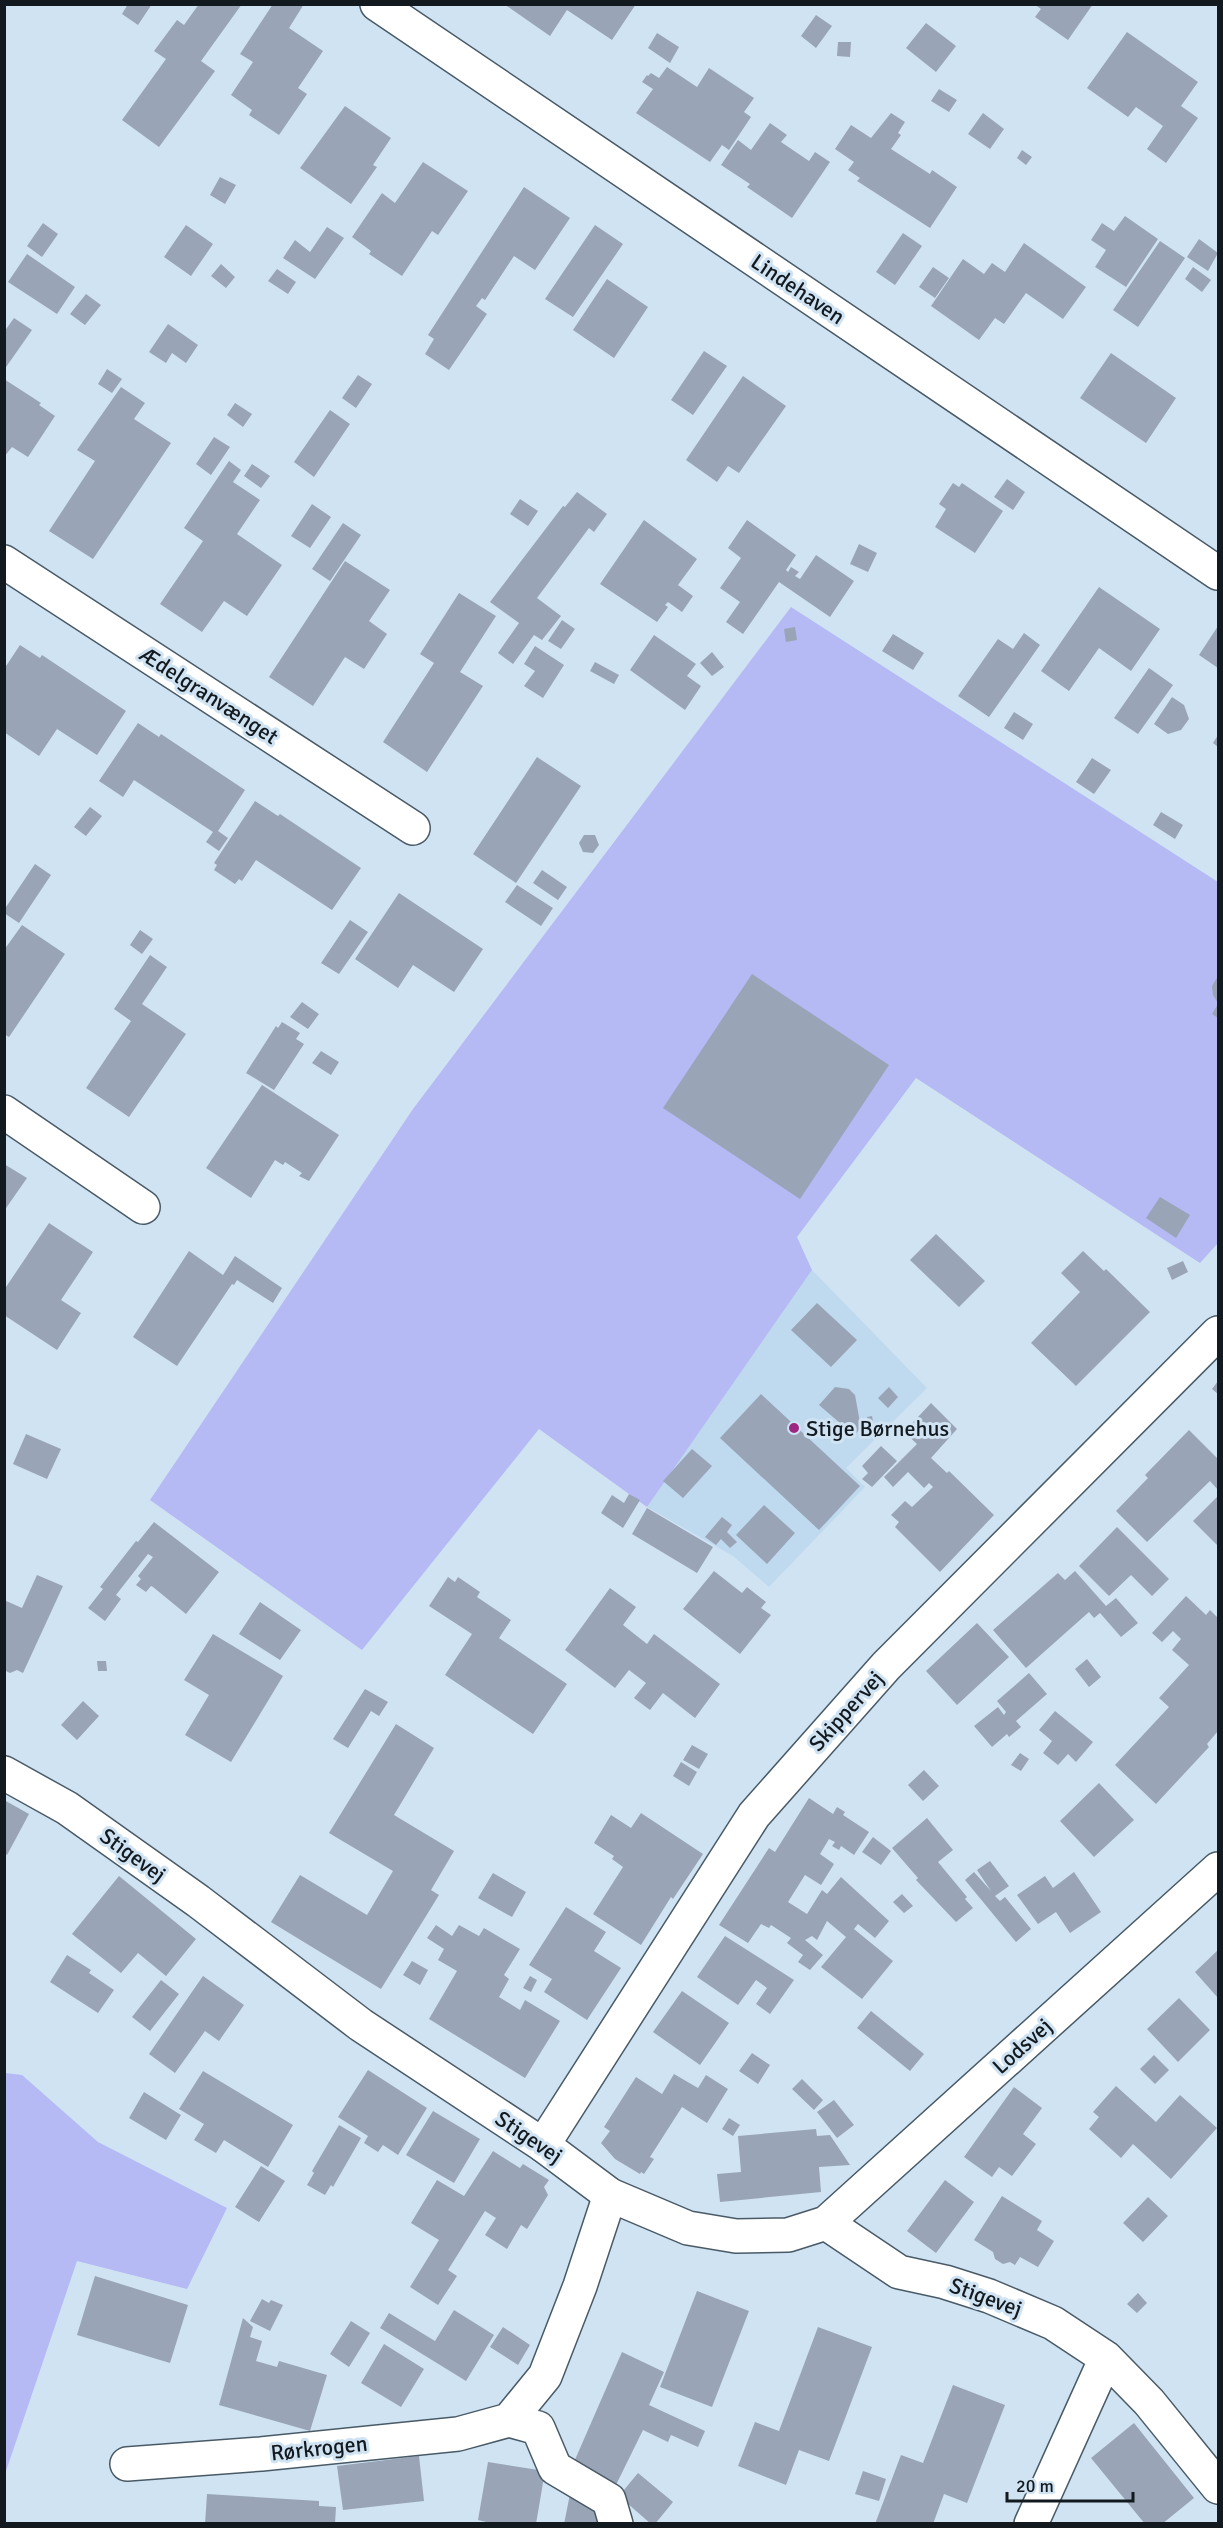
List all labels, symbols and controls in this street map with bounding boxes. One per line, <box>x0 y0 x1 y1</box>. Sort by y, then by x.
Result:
street label: Lindehaven <box>746 248 850 330</box>
street label: Ædelgranvænget <box>135 640 284 750</box>
place label: Stige Børnehus <box>806 1415 949 1442</box>
marker: Stige Børnehus <box>787 1421 801 1435</box>
street label: Skippervej <box>803 1665 889 1757</box>
street label: Stigevej <box>95 1822 171 1888</box>
street label: Lodsvej <box>987 2012 1057 2080</box>
street label: Stigevej <box>490 2105 568 2169</box>
street label: Stigevej <box>946 2271 1026 2323</box>
street label: Rørkrogen <box>269 2429 369 2467</box>
scale bar <box>1007 2465 1133 2503</box>
text: 20 m <box>1016 2475 1054 2497</box>

